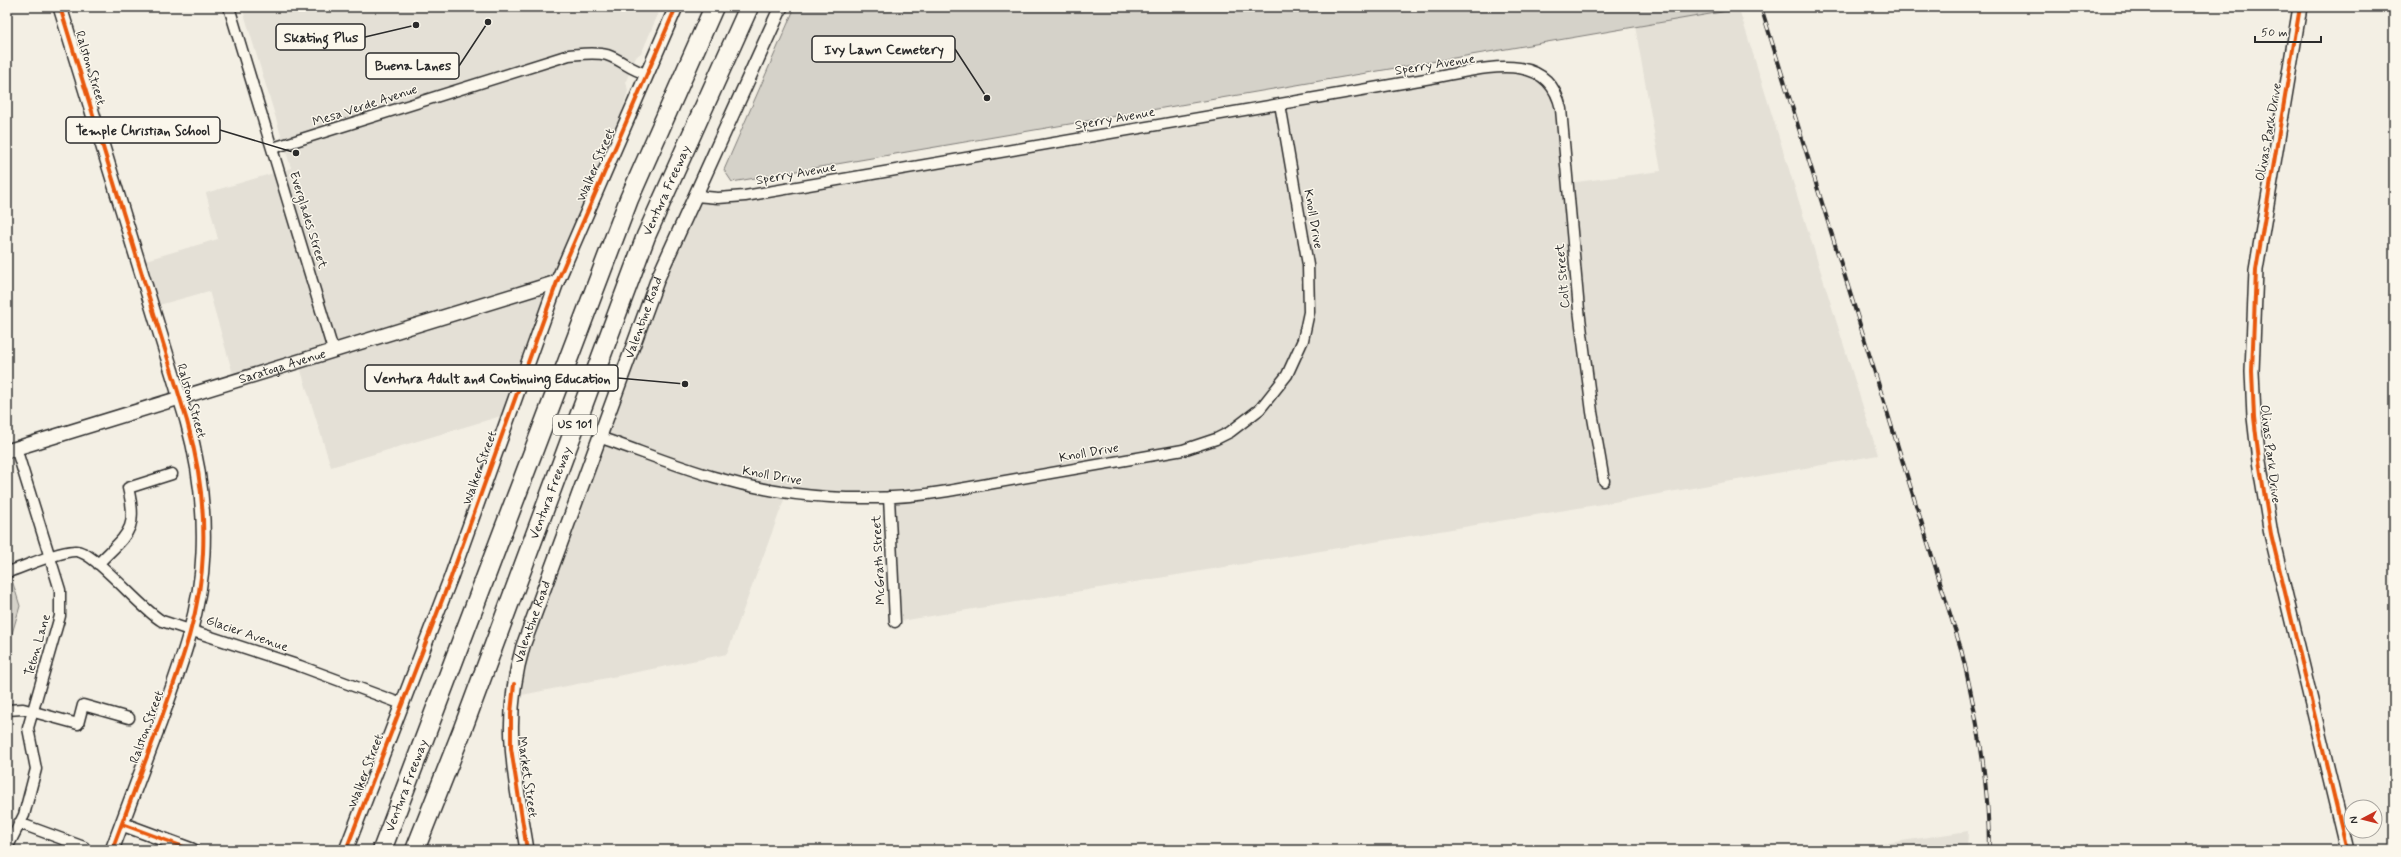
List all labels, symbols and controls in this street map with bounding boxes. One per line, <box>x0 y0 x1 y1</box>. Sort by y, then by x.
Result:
scale bar <box>2255 18 2321 44</box>
callout: Skating Plus <box>276 24 365 50</box>
text: 50 m <box>2261 25 2288 41</box>
street label: Ralston Street <box>71 29 109 107</box>
text: Skating Plus <box>284 29 359 50</box>
callout: Ivy Lawn Cemetery <box>812 36 955 62</box>
text: Ivy Lawn Cemetery <box>824 41 944 59</box>
street label: Sperry Avenue <box>1394 50 1476 80</box>
callout: Buena Lanes <box>366 53 459 79</box>
text: Buena Lanes <box>375 57 452 75</box>
street label: Mesa Verde Avenue <box>310 81 420 131</box>
street label: Olivas Park Drive <box>2252 82 2286 182</box>
street label: Sperry Avenue <box>1074 104 1156 134</box>
callout: Temple Christian School <box>66 117 220 143</box>
text: Temple Christian School <box>76 122 210 140</box>
street label: Walker Street <box>573 126 619 204</box>
street label: Ventura Freeway <box>639 142 694 238</box>
street label: Sperry Avenue <box>755 159 837 189</box>
street label: Everglades Street <box>284 169 331 271</box>
street label: Knoll Drive <box>1299 188 1327 250</box>
street label: Colt Street <box>1552 243 1574 309</box>
street label: Valentine Road <box>621 274 666 361</box>
street label: Saratoga Avenue <box>237 345 328 388</box>
street label: Ralston Street <box>172 362 210 440</box>
callout: Ventura Adult and Continuing Education <box>365 365 618 391</box>
text: Ventura Adult and Continuing Education <box>373 370 611 390</box>
street label: Olivas Park Drive <box>2256 404 2285 504</box>
road number: US 101 <box>553 415 597 435</box>
street label: Walker Street <box>459 428 501 508</box>
street label: Knoll Drive <box>1058 439 1120 467</box>
street label: Ventura Freeway <box>526 444 576 542</box>
street label: Knoll Drive <box>741 462 803 490</box>
street label: McGrath Street <box>868 514 890 605</box>
street label: Valentine Road <box>510 578 555 665</box>
street label: Teton Lane <box>21 612 55 678</box>
street label: Glacier Avenue <box>204 612 290 656</box>
street label: Ralston Street <box>126 688 168 766</box>
street label: Walker Street <box>344 731 388 810</box>
street label: Market Street <box>513 735 541 819</box>
street label: Ventura Freeway <box>381 736 432 834</box>
north arrow <box>2343 799 2383 839</box>
text: N <box>2347 816 2361 825</box>

